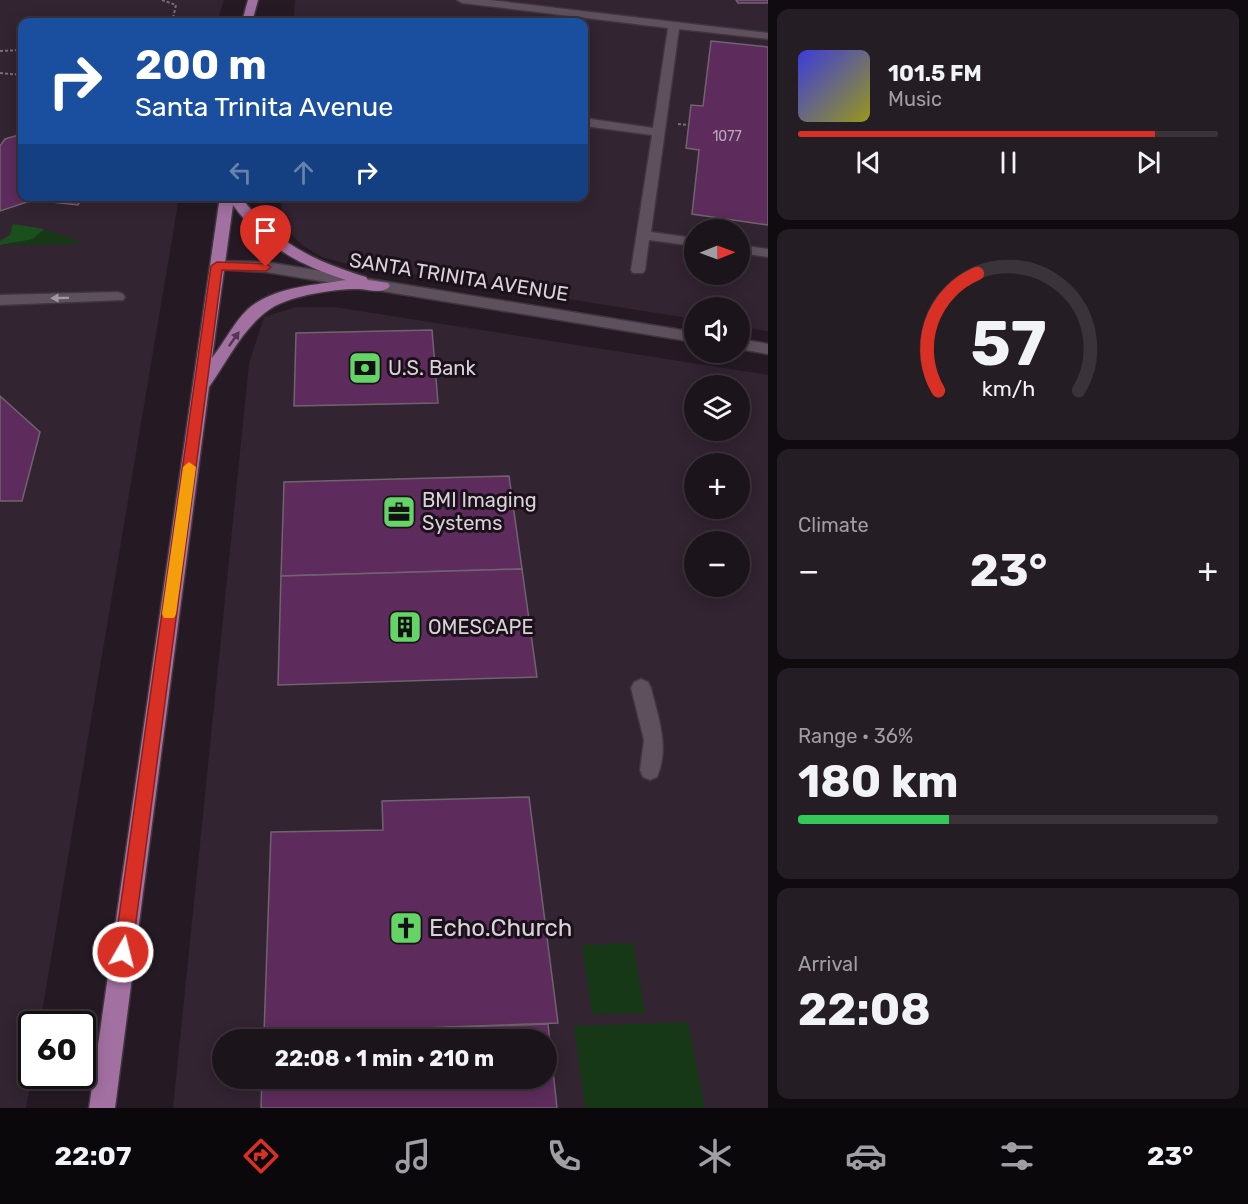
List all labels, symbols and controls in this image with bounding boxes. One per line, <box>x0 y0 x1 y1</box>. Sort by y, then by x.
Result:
text: 200 m <box>135 40 267 90</box>
icon: right <box>36 42 114 120</box>
text: 101.5 FM <box>888 60 982 87</box>
text: Music <box>888 87 942 111</box>
text: Santa Trinita Avenue <box>135 91 393 123</box>
house number: 1077 <box>712 128 742 145</box>
icon: previous <box>852 146 885 179</box>
icon: pause <box>992 146 1025 179</box>
icon: next <box>1132 146 1165 179</box>
icon: left <box>224 156 257 189</box>
icon: ahead <box>287 156 320 189</box>
icon: right <box>350 156 383 189</box>
pin <box>240 205 291 267</box>
icon: arrive <box>249 214 282 247</box>
north arrow <box>684 219 750 285</box>
map controls <box>684 219 750 597</box>
street label: SANTA TRINITA AVENUE <box>348 248 570 306</box>
one-way arrow <box>50 294 69 303</box>
button: sound <box>684 297 750 363</box>
text: 57 <box>970 307 1046 381</box>
one-way arrow <box>228 332 240 348</box>
bank icon: U.S. Bank <box>347 350 383 386</box>
place label: U.S. Bank <box>388 356 476 380</box>
button: layers <box>684 375 750 441</box>
text: km/h <box>981 377 1035 402</box>
button: + <box>684 453 750 519</box>
place label: BMI Imaging Systems <box>422 488 537 535</box>
office icon: BMI Imaging Systems <box>381 494 417 530</box>
text: Climate <box>798 513 869 537</box>
button: − <box>684 531 750 597</box>
text: 23° <box>970 544 1047 597</box>
text: − <box>798 551 819 590</box>
text: + <box>1197 551 1218 590</box>
building icon: OMESCAPE <box>387 609 423 645</box>
place label: OMESCAPE <box>428 615 534 639</box>
text: Range · 36% <box>798 724 913 748</box>
text: 180 km <box>798 755 959 808</box>
church icon: Echo.Church <box>388 910 424 946</box>
place label: Echo.Church <box>429 914 572 942</box>
position arrow <box>91 920 155 984</box>
text: Arrival <box>798 952 858 976</box>
text: 22:08 <box>798 983 931 1036</box>
speed limit sign: 60 <box>18 1011 96 1089</box>
text: 22:08 · 1 min · 210 m <box>275 1045 494 1072</box>
icon: directions <box>240 1135 282 1177</box>
icon: music <box>392 1135 434 1177</box>
icon: phone <box>543 1135 585 1177</box>
icon: climate <box>694 1135 736 1177</box>
icon: car <box>845 1135 887 1177</box>
icon: filters <box>996 1135 1038 1177</box>
text: 22:07 <box>55 1140 131 1172</box>
text: 23° <box>1147 1140 1193 1172</box>

